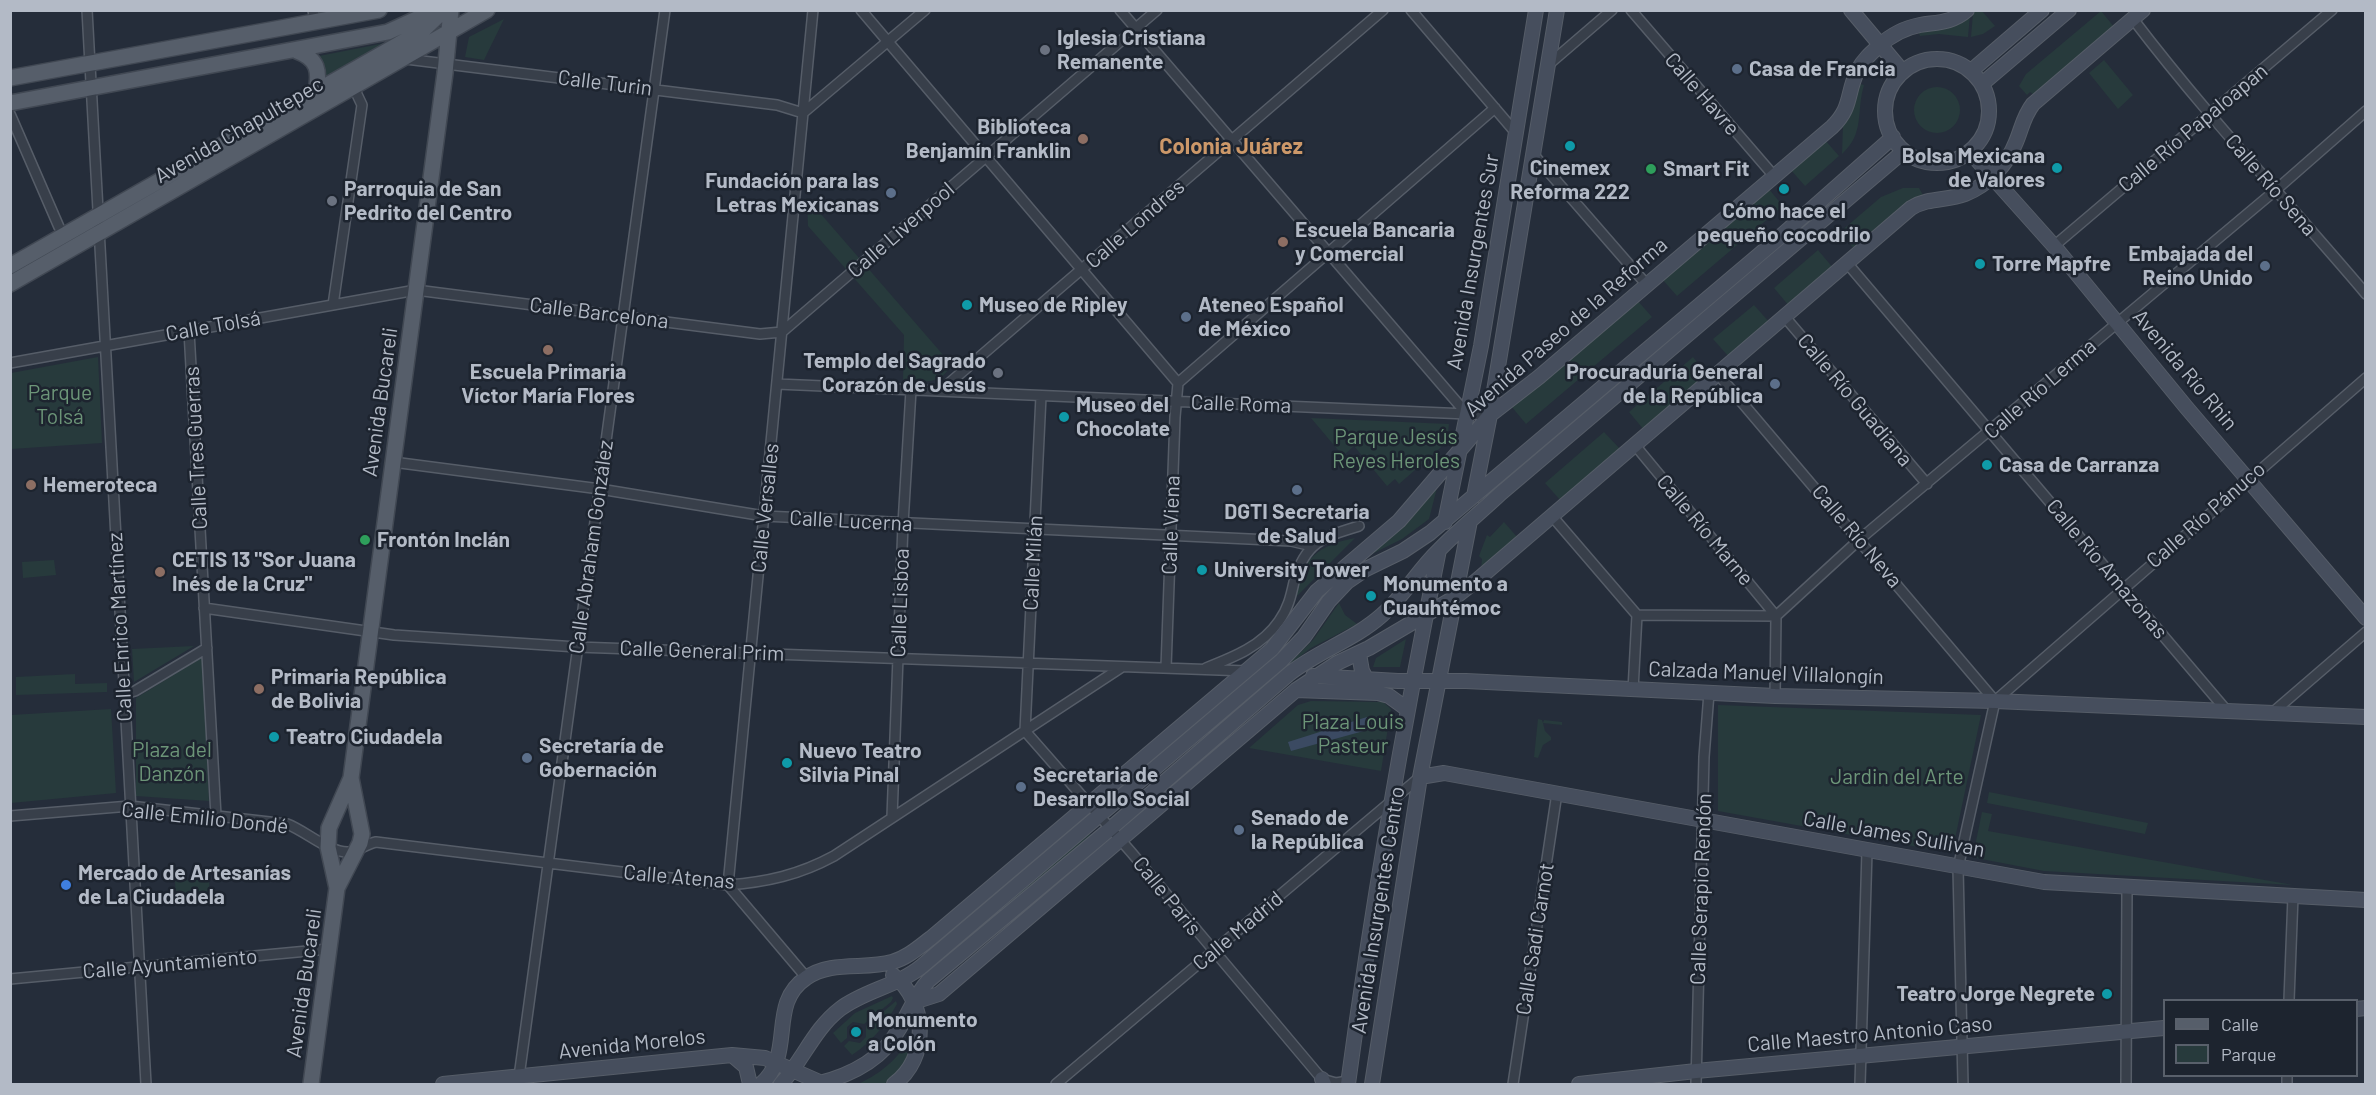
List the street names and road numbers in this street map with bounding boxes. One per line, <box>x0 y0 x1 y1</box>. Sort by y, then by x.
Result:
street label: Calle Havre <box>1659 47 1745 141</box>
street label: Calle Río Papaloapan <box>2113 58 2273 198</box>
street label: Calle Turin <box>556 65 654 101</box>
street label: Avenida Chapultepec <box>150 71 328 189</box>
street label: Calle Río Sena <box>2220 129 2322 241</box>
street label: Avenida Insurgentes Sur <box>1442 152 1504 372</box>
street label: Calle Londres <box>1080 174 1190 274</box>
street label: Calle Liverpool <box>842 177 960 283</box>
street label: Avenida Paseo de la Reforma <box>1460 232 1672 422</box>
street label: Calle Barcelona <box>528 292 670 334</box>
street label: Calle Tolsá <box>164 305 262 347</box>
street label: Avenida Río Rhin <box>2127 305 2243 435</box>
street label: Avenida Bucareli <box>357 326 403 478</box>
street label: Calle Río Guadiana <box>1792 328 1918 472</box>
street label: Calle Río Lerma <box>1979 334 2101 444</box>
street label: Calle Tres Guerras <box>179 366 213 530</box>
street label: Calle Roma <box>1190 390 1292 418</box>
street label: Calle Abraham González <box>564 439 618 655</box>
street label: Calle Versalles <box>746 442 784 574</box>
street label: Calle Río Pánuco <box>2141 457 2271 573</box>
street label: Calle Río Marne <box>1651 469 1759 591</box>
street label: Calle Viena <box>1157 475 1185 575</box>
street label: Calle Río Neva <box>1807 479 1907 593</box>
street label: Calle Río Amazonas <box>2041 494 2173 644</box>
street label: Calle Lucerna <box>789 505 913 537</box>
street label: Calle Milán <box>1018 515 1048 611</box>
street label: Calle Enrico Martínez <box>102 532 138 722</box>
street label: Calle Lisboa <box>886 548 914 658</box>
street label: Calle General Prim <box>619 636 785 666</box>
street label: Calzada Manuel Villalongín <box>1648 656 1884 690</box>
street label: Avenida Insurgentes Centro <box>1346 785 1410 1035</box>
street label: Calle Serapio Rendón <box>1685 793 1717 985</box>
street label: Calle Emilio Dondé <box>120 797 290 839</box>
street label: Calle James Sullivan <box>1801 806 1987 862</box>
street label: Calle Paris <box>1127 851 1207 941</box>
street label: Calle Atenas <box>622 860 736 894</box>
street label: Calle Sadi Carnot <box>1511 861 1559 1017</box>
street label: Calle Madrid <box>1188 886 1288 976</box>
street label: Avenida Bucareli <box>281 907 327 1059</box>
street label: Calle Ayuntamiento <box>82 944 258 984</box>
street label: Calle Maestro Antonio Caso <box>1746 1011 1994 1057</box>
street label: Avenida Morelos <box>557 1024 707 1064</box>

